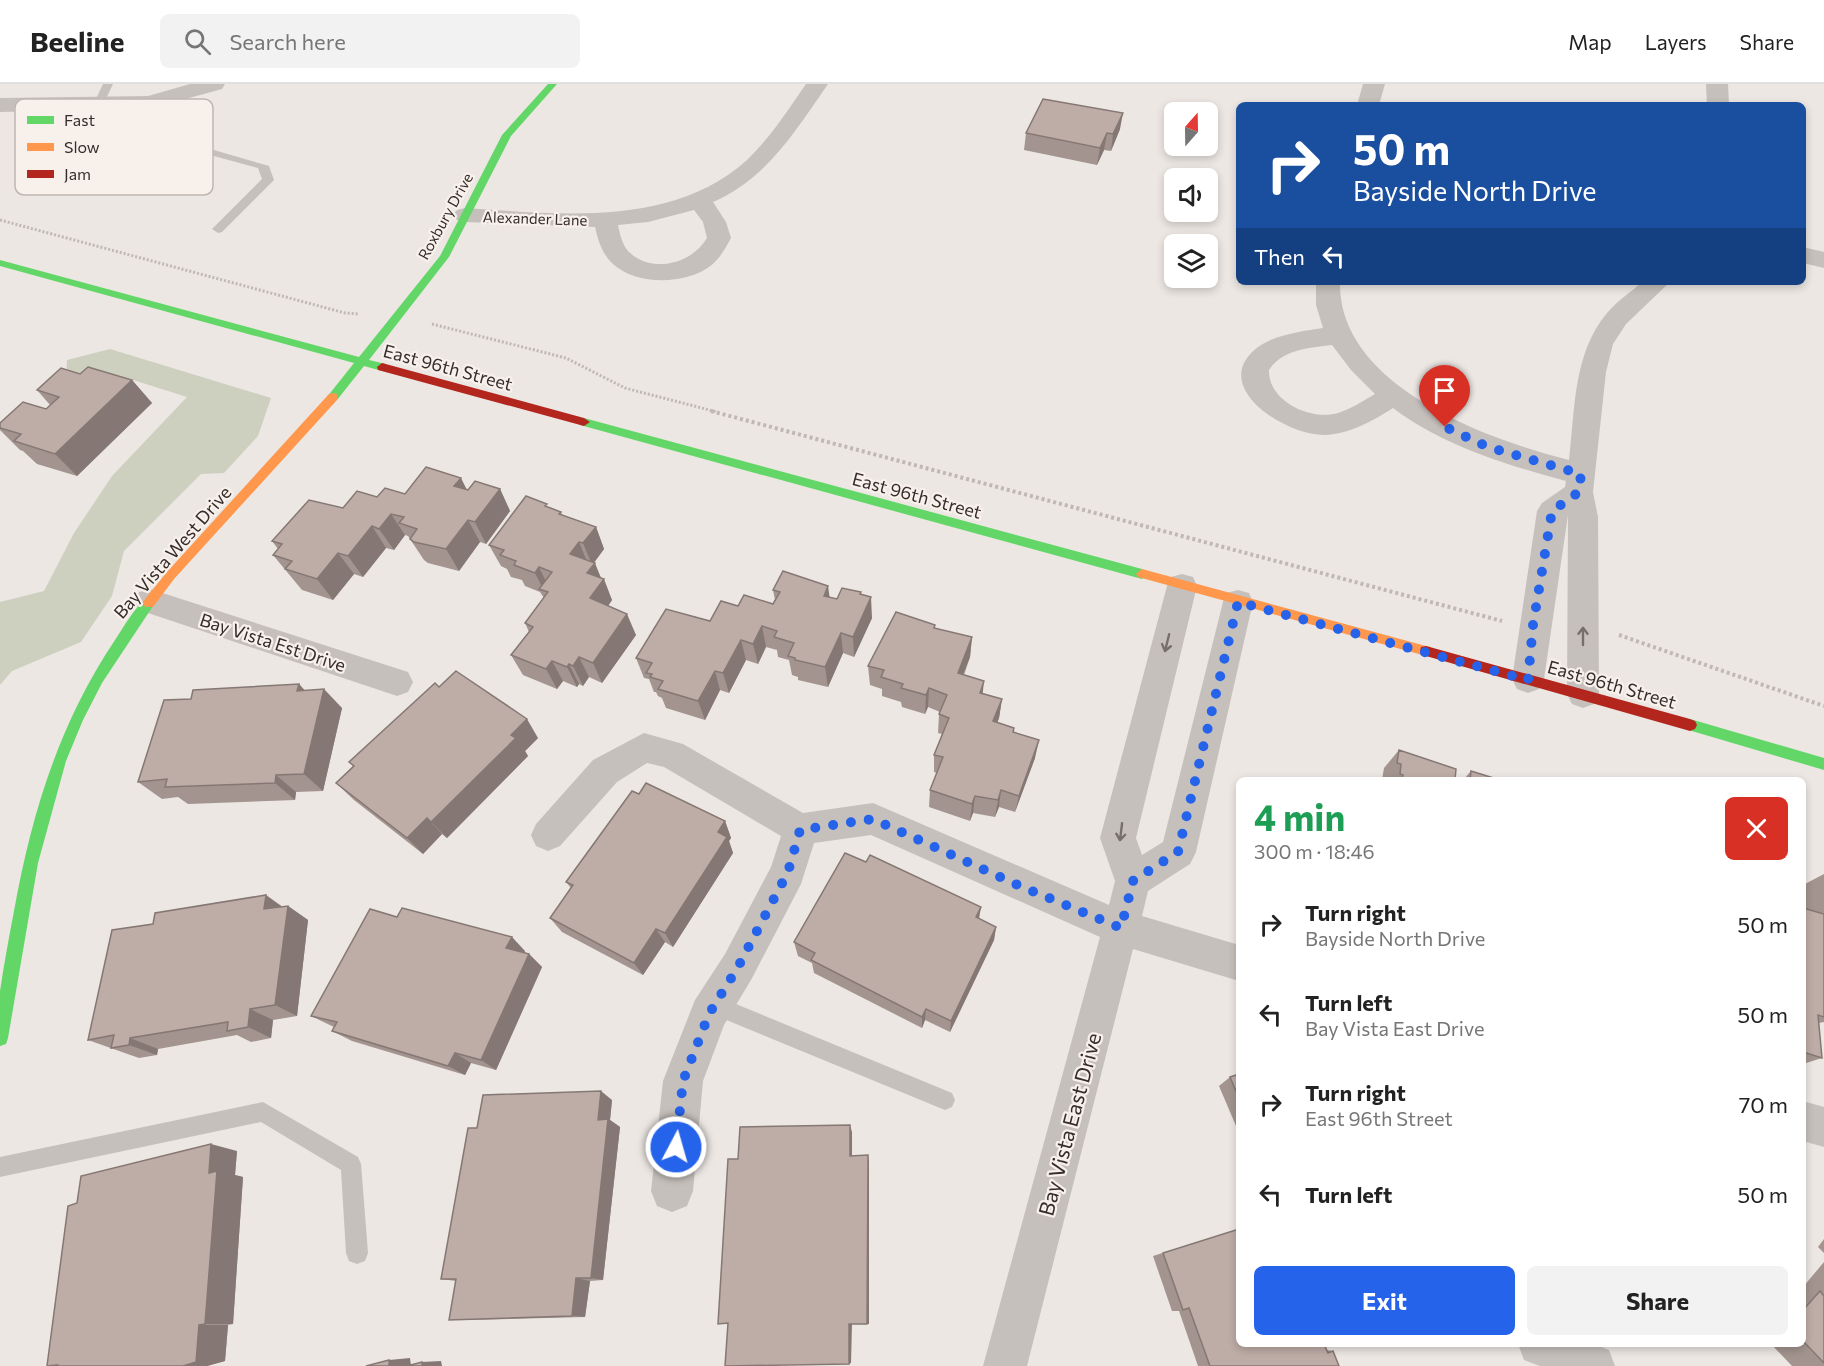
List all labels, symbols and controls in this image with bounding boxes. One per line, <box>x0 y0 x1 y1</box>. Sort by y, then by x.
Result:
search box <box>160 14 580 68</box>
text: Beeline <box>30 24 124 58</box>
icon: search <box>181 25 214 58</box>
text: Search here <box>229 28 346 55</box>
text: Map <box>1568 29 1612 54</box>
text: Layers <box>1645 29 1707 54</box>
text: Share <box>1740 29 1794 54</box>
legend <box>15 99 213 195</box>
north arrow <box>1164 102 1218 156</box>
map controls <box>1164 102 1218 288</box>
text: Fast <box>64 110 95 129</box>
text: 50 m <box>1353 122 1450 174</box>
icon: right <box>1254 126 1332 204</box>
text: Slow <box>64 137 100 156</box>
text: Jam <box>64 164 91 183</box>
button: sound <box>1164 168 1218 222</box>
street label: Roxbury Drive <box>414 169 476 262</box>
text: Bayside North Drive <box>1353 174 1597 207</box>
street label: Alexander Lane <box>482 207 588 229</box>
button: layers <box>1164 234 1218 288</box>
icon: left <box>1317 240 1350 273</box>
text: Then <box>1254 243 1305 270</box>
street label: East 96th Street <box>381 339 515 395</box>
pin <box>1419 365 1470 427</box>
icon: arrive <box>1428 374 1461 407</box>
street label: East 96th Street <box>850 467 984 523</box>
street label: Bay Vista West Drive <box>109 481 235 623</box>
street label: Bay Vista Est Drive <box>197 608 349 676</box>
one-way arrow <box>1577 626 1589 646</box>
one-way arrow <box>1161 633 1173 652</box>
street label: East 96th Street <box>1545 655 1679 713</box>
text: 4 min <box>1254 794 1345 838</box>
button: close <box>1725 797 1788 860</box>
one-way arrow <box>1115 822 1126 841</box>
text: 300 m · 18:46 <box>1254 839 1375 863</box>
text: Turn right <box>1305 899 1406 926</box>
icon: right <box>1254 908 1287 941</box>
text: 50 m <box>1738 911 1788 938</box>
text: Bayside North Drive <box>1305 926 1485 950</box>
text: Turn left <box>1305 989 1392 1016</box>
icon: left <box>1254 998 1287 1031</box>
text: 50 m <box>1738 1001 1788 1028</box>
text: Bay Vista East Drive <box>1305 1016 1484 1040</box>
street label: Bay Vista East Drive <box>1033 1030 1105 1218</box>
text: Turn right <box>1305 1079 1406 1106</box>
icon: right <box>1254 1088 1287 1121</box>
text: 70 m <box>1739 1091 1788 1118</box>
text: East 96th Street <box>1305 1106 1453 1130</box>
position arrow <box>644 1115 708 1179</box>
icon: left <box>1254 1178 1287 1211</box>
text: Turn left <box>1305 1181 1392 1208</box>
text: 50 m <box>1738 1181 1788 1208</box>
button: Exit <box>1254 1266 1515 1335</box>
button: Share <box>1527 1266 1788 1335</box>

